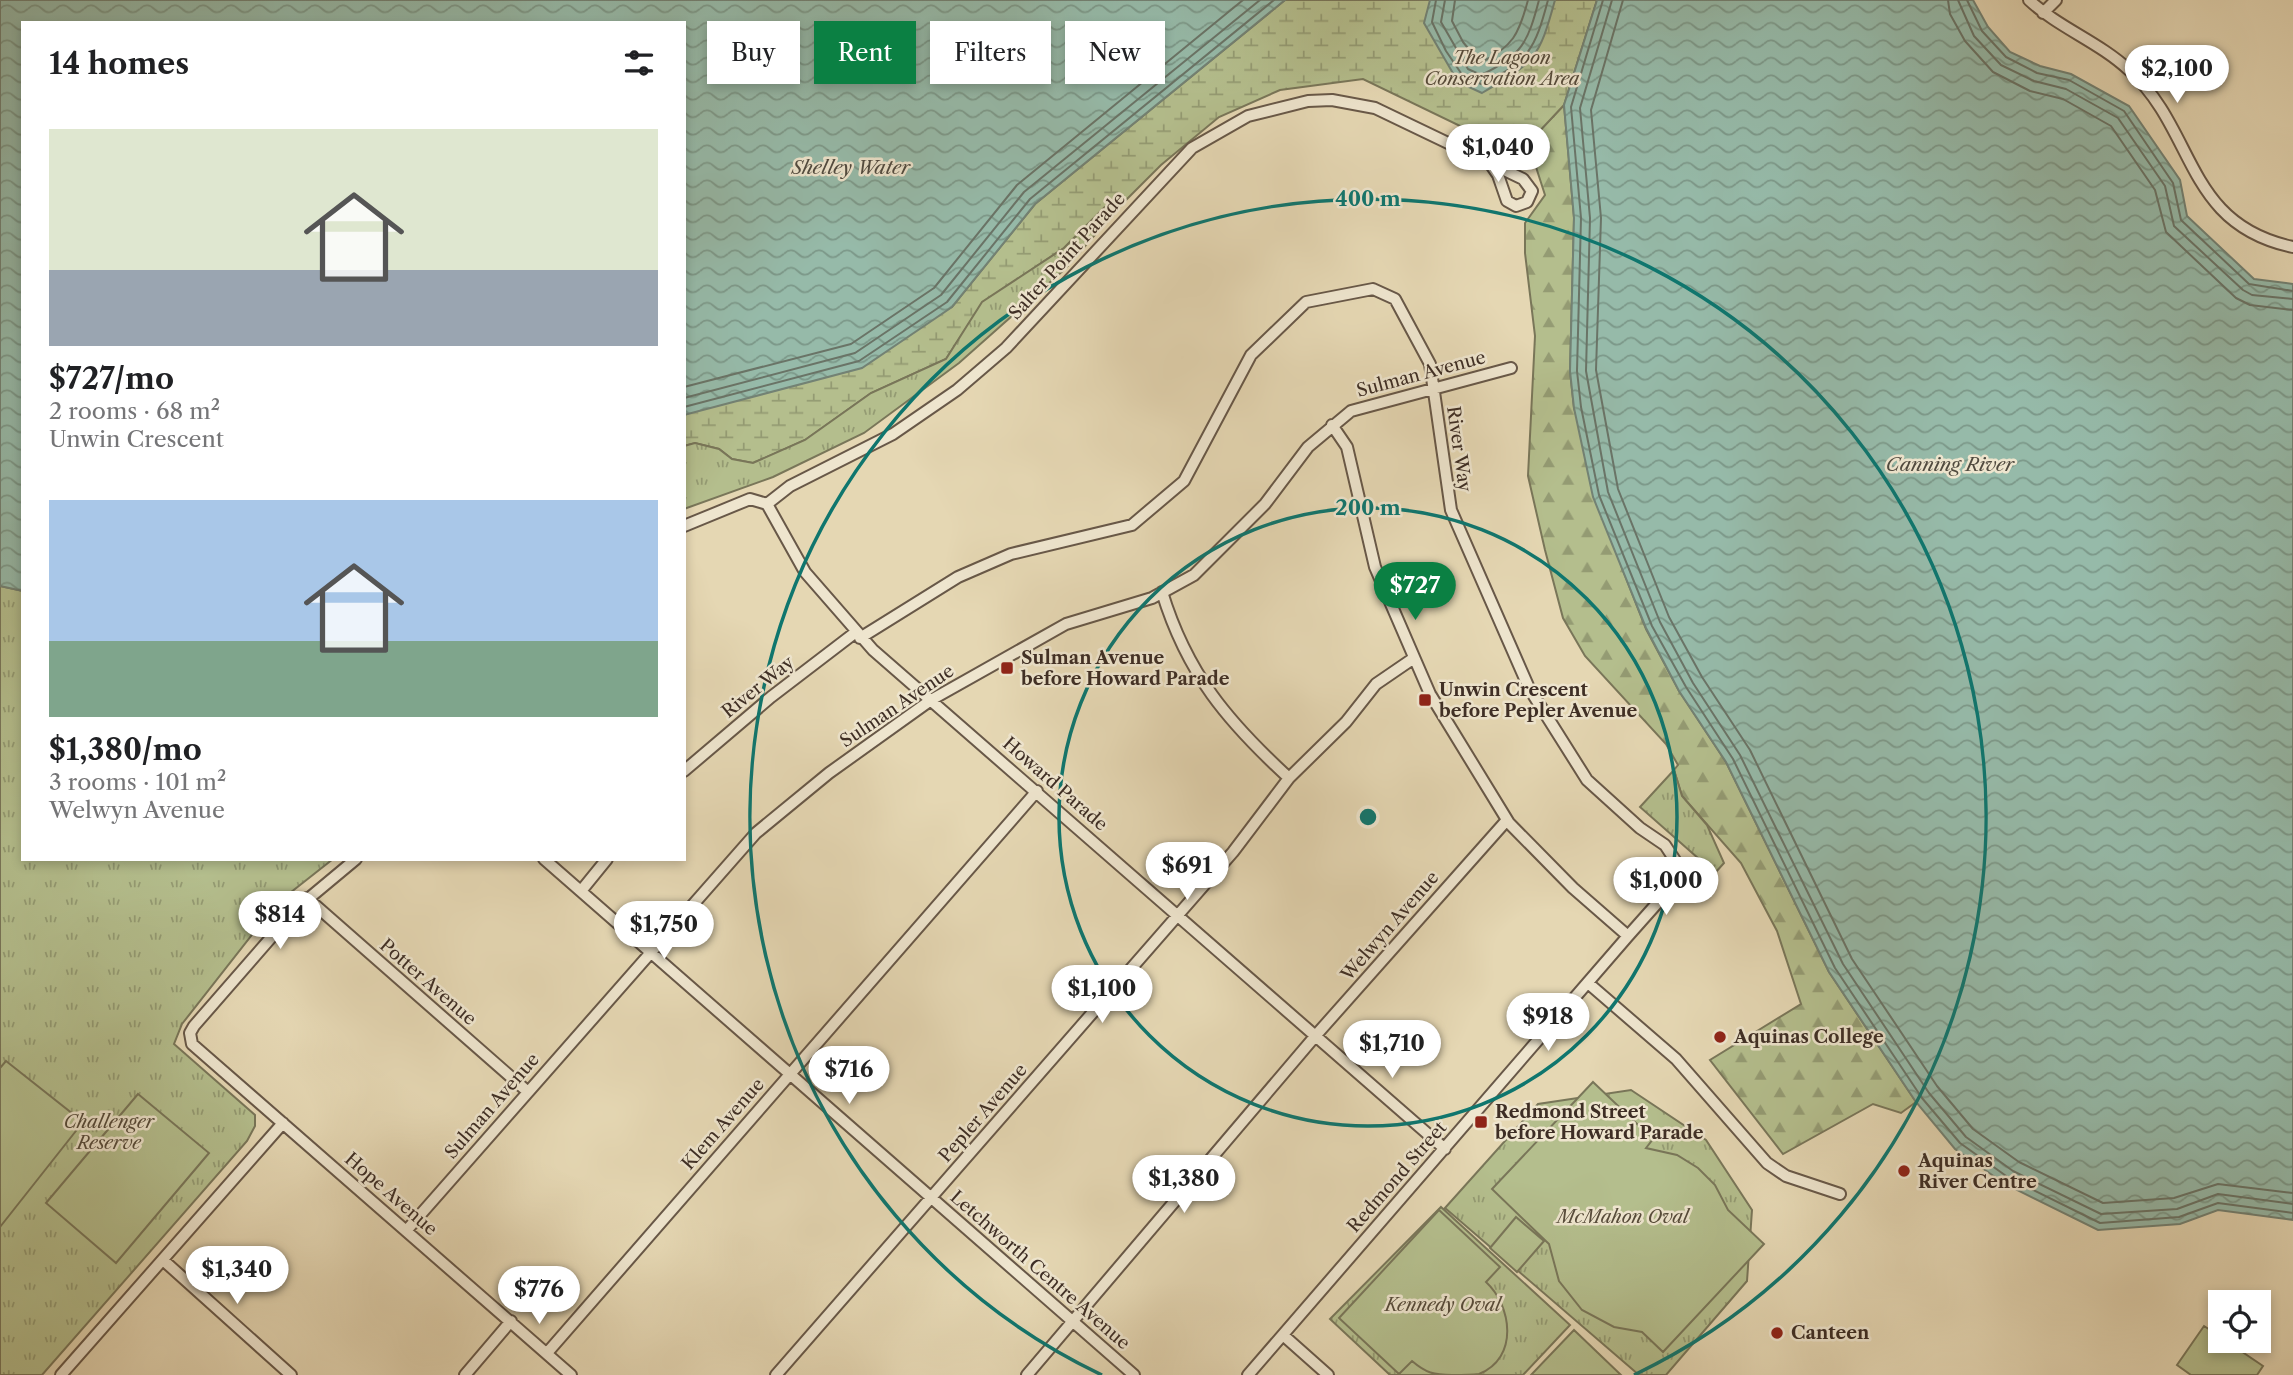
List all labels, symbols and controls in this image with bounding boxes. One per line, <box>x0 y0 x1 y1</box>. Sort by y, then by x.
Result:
chip: Buy <box>707 21 800 84</box>
chip: Rent <box>814 21 916 84</box>
chip: Filters <box>930 21 1051 84</box>
chip: New <box>1065 21 1165 84</box>
icon: filters <box>620 44 658 82</box>
text: 14 homes <box>49 45 189 82</box>
pin: $2,100 <box>2120 46 2234 105</box>
park label: The Lagoon Conservation Area <box>1424 47 1580 90</box>
text: $2,100 <box>2141 54 2213 82</box>
pin: $1,040 <box>1441 124 1555 184</box>
text: $1,040 <box>1462 133 1534 161</box>
water label: Shelley Water <box>791 156 911 179</box>
icon: home <box>291 174 417 300</box>
text: 400 m <box>1335 186 1401 211</box>
street label: Salter Point Parade <box>1004 188 1130 324</box>
street label: Sulman Avenue <box>1354 346 1488 402</box>
text: $727/mo <box>49 360 174 397</box>
text: 2 rooms · 68 m² <box>49 397 220 425</box>
street label: River Way <box>1442 405 1476 494</box>
text: Unwin Crescent <box>49 425 224 453</box>
water label: Canning River <box>1886 453 2015 476</box>
text: 200 m <box>1335 495 1401 520</box>
icon: home <box>291 545 417 671</box>
pin: $727 <box>1374 562 1456 622</box>
text: $727 <box>1390 571 1440 599</box>
place label: Sulman Avenue before Howard Parade <box>1020 647 1230 690</box>
street label: River Way <box>718 651 799 723</box>
street label: Sulman Avenue <box>836 660 958 752</box>
marker: Sulman Avenue before Howard Parade <box>999 660 1015 676</box>
place label: Unwin Crescent before Pepler Avenue <box>1438 679 1638 722</box>
marker: Unwin Crescent before Pepler Avenue <box>1417 692 1433 708</box>
text: $1,380/mo <box>49 731 202 768</box>
street label: Howard Parade <box>998 733 1112 835</box>
text: 3 rooms · 101 m² <box>49 768 226 796</box>
text: Welwyn Avenue <box>49 796 225 824</box>
centre of rings <box>1356 805 1380 829</box>
pin: $691 <box>1146 842 1228 902</box>
text: $691 <box>1162 851 1212 879</box>
pin: $1,000 <box>1609 858 1723 917</box>
text: $1,000 <box>1629 866 1703 894</box>
street label: Welwyn Avenue <box>1336 867 1443 986</box>
pin: $814 <box>239 892 321 951</box>
text: $814 <box>255 900 306 928</box>
pin: $1,750 <box>607 902 721 961</box>
text: $1,750 <box>630 910 698 938</box>
street label: Potter Avenue <box>375 934 481 1030</box>
pin: $1,100 <box>1045 965 1159 1025</box>
text: $1,100 <box>1068 974 1136 1002</box>
pin: $918 <box>1507 993 1589 1053</box>
text: $918 <box>1522 1002 1574 1030</box>
pin: $1,710 <box>1335 1020 1449 1080</box>
place label: Aquinas College <box>1733 1026 1884 1048</box>
text: $1,710 <box>1359 1029 1425 1057</box>
marker: Aquinas College <box>1712 1029 1728 1045</box>
pin: $716 <box>808 1046 890 1106</box>
street label: Sulman Avenue <box>440 1049 544 1163</box>
text: $716 <box>825 1055 873 1083</box>
street label: Pepler Avenue <box>934 1059 1032 1167</box>
street label: Klem Avenue <box>677 1074 769 1174</box>
place label: Redmond Street before Howard Parade <box>1494 1101 1704 1144</box>
park label: Challenger Reserve <box>64 1111 156 1154</box>
marker: Redmond Street before Howard Parade <box>1473 1114 1489 1130</box>
street label: Redmond Street <box>1343 1116 1452 1237</box>
street label: Hope Avenue <box>340 1148 442 1240</box>
place label: Aquinas River Centre <box>1917 1150 2037 1193</box>
pin: $1,380 <box>1127 1156 1241 1215</box>
marker: Aquinas River Centre <box>1896 1163 1912 1179</box>
text: $1,380 <box>1148 1164 1220 1192</box>
street label: Letchworth Centre Avenue <box>946 1186 1134 1354</box>
park label: McMahon Oval <box>1555 1206 1691 1228</box>
pin: $1,340 <box>180 1246 294 1306</box>
text: $1,340 <box>202 1255 272 1283</box>
pin: $776 <box>498 1266 580 1326</box>
text: $776 <box>514 1275 564 1303</box>
map controls <box>2208 1290 2271 1353</box>
button: locate <box>2208 1290 2271 1353</box>
park label: Kennedy Oval <box>1383 1294 1503 1316</box>
place label: Canteen <box>1791 1322 1870 1344</box>
marker: Canteen <box>1769 1325 1785 1341</box>

